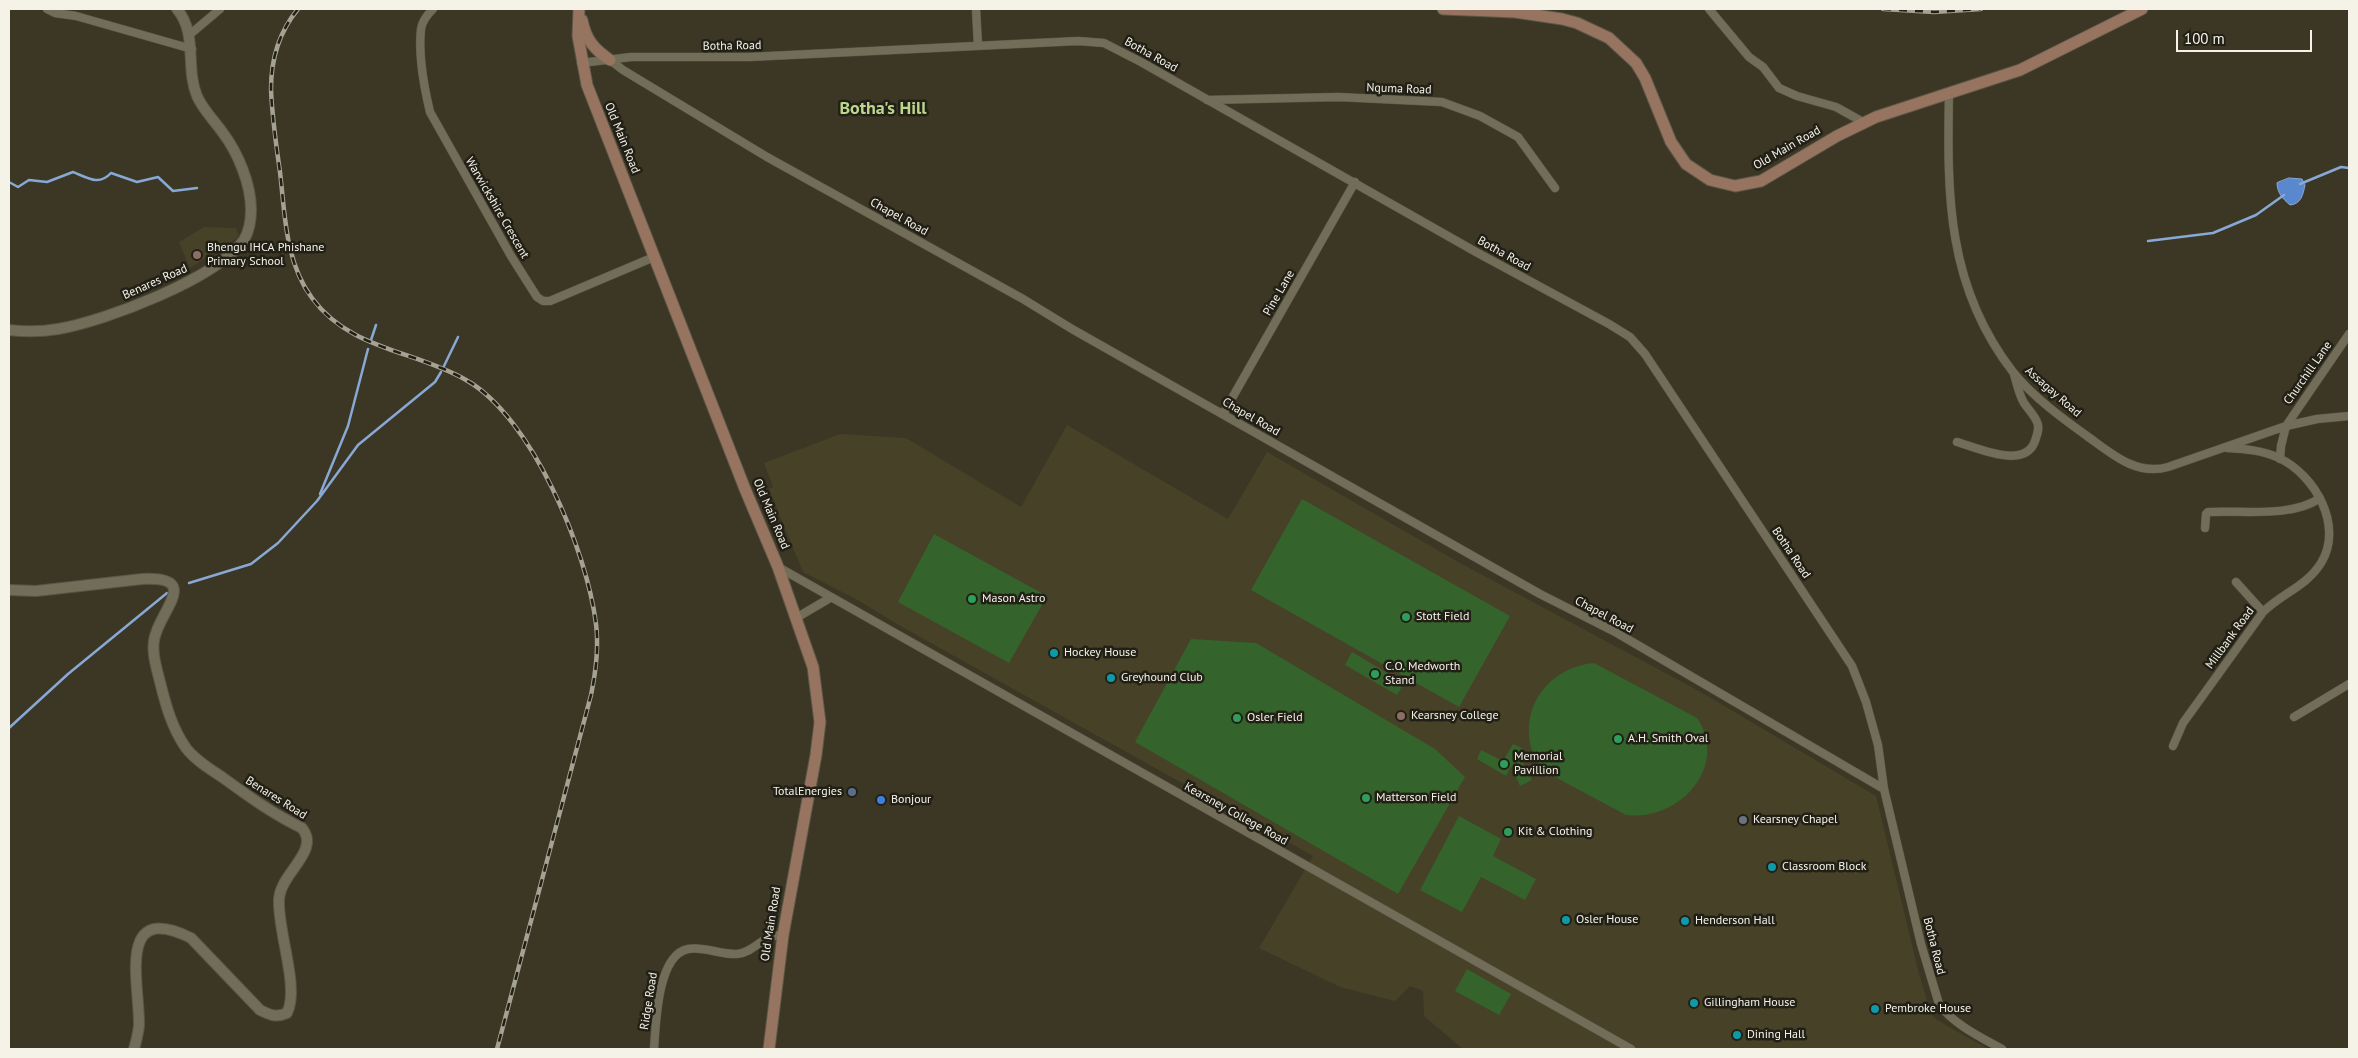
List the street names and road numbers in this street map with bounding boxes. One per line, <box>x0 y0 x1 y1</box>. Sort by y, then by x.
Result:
street label: Botha Road <box>1122 34 1180 76</box>
street label: Botha Road <box>703 38 761 54</box>
street label: Nquma Road <box>1366 81 1432 97</box>
street label: Old Main Road <box>601 100 643 176</box>
street label: Old Main Road <box>1751 123 1823 173</box>
street label: Warwickshire Crescent <box>462 155 532 261</box>
street label: Chapel Road <box>867 195 931 239</box>
street label: Botha Road <box>1475 233 1533 275</box>
street label: Benares Road <box>120 261 190 303</box>
street label: Pine Lane <box>1260 268 1298 318</box>
street label: Churchill Lane <box>2281 339 2335 407</box>
street label: Assagay Road <box>2022 364 2084 420</box>
street label: Chapel Road <box>1220 395 1282 439</box>
street label: Old Main Road <box>750 477 792 551</box>
street label: Botha Road <box>1769 525 1813 581</box>
street label: Chapel Road <box>1572 594 1636 636</box>
street label: Millbank Road <box>2203 604 2257 672</box>
street label: Benares Road <box>243 773 309 823</box>
street label: Kearsney College Road <box>1182 780 1290 848</box>
street label: Old Main Road <box>758 886 784 962</box>
street label: Botha Road <box>1920 916 1948 976</box>
street label: Ridge Road <box>637 971 661 1031</box>

